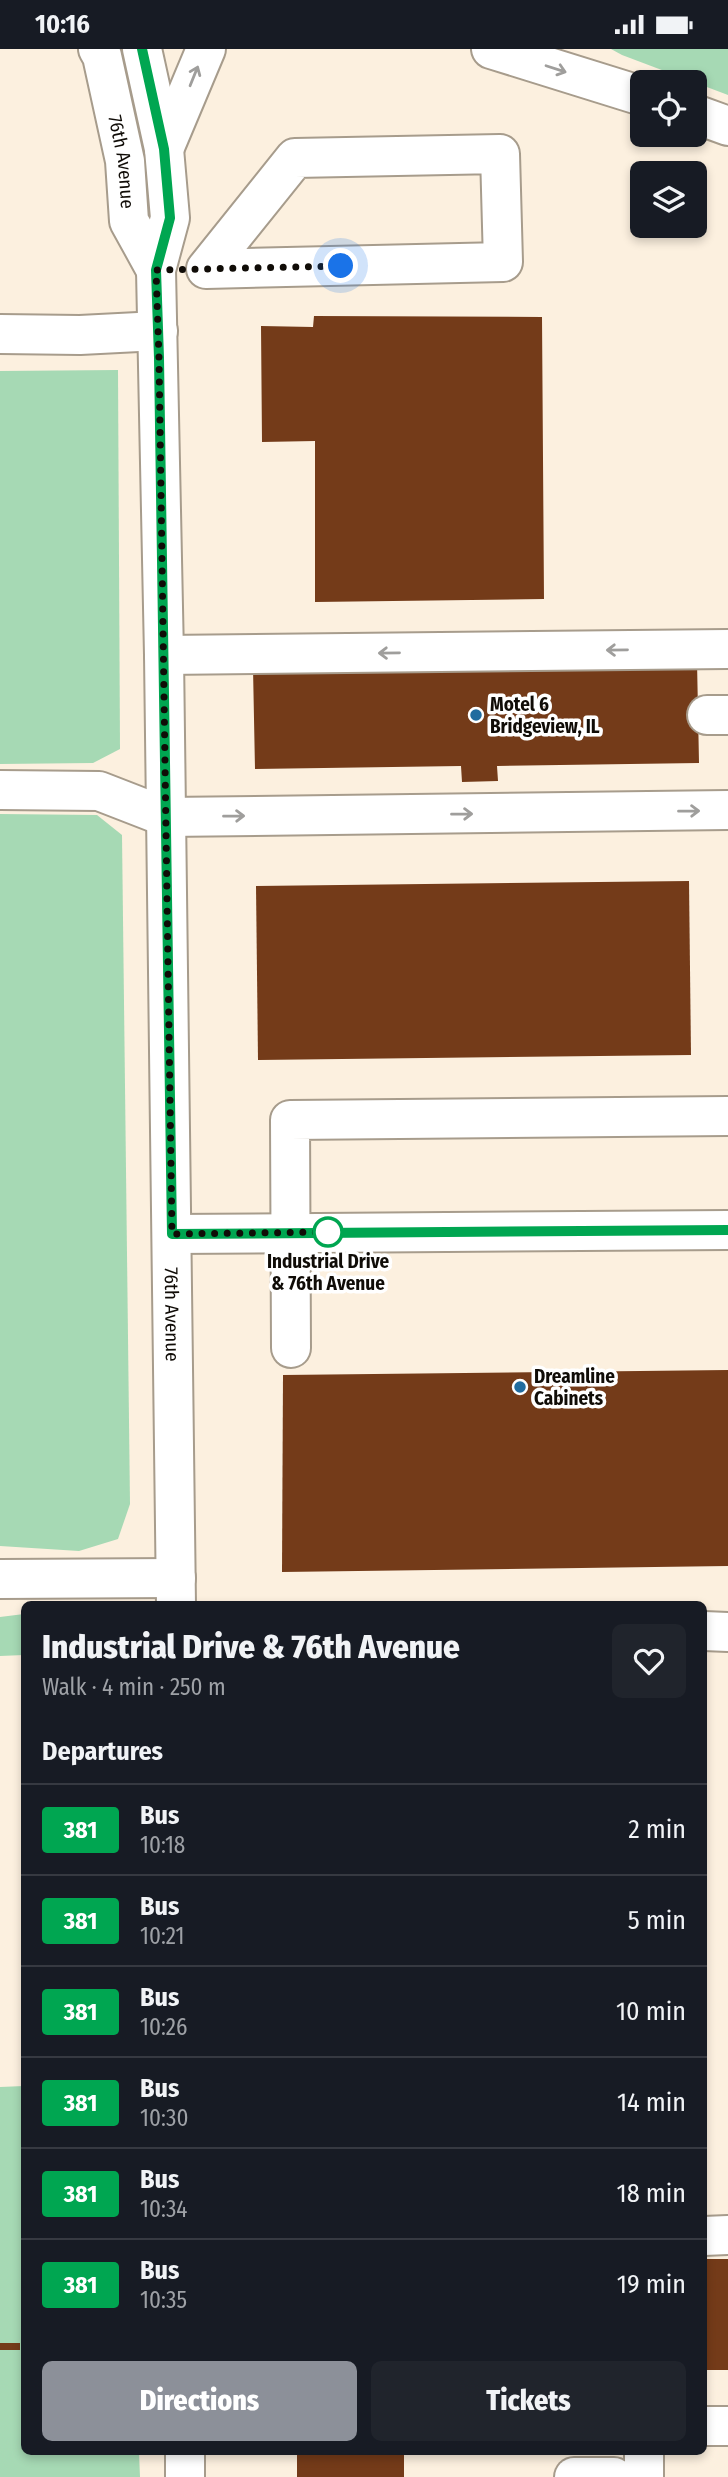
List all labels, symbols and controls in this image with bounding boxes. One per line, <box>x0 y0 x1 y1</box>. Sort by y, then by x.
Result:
text: 10:16 <box>35 9 90 40</box>
one-way arrow <box>545 63 567 76</box>
one-way arrow <box>188 66 201 87</box>
map controls <box>630 70 707 238</box>
button: locate <box>630 70 707 147</box>
street label: 76th Avenue <box>103 113 139 209</box>
button: layers <box>630 161 707 238</box>
your location <box>323 248 358 283</box>
one-way arrow <box>606 643 629 657</box>
one-way arrow <box>378 646 401 659</box>
place label: Motel 6 Bridgeview, IL <box>490 693 600 738</box>
marker: Motel 6 Bridgeview, IL <box>468 707 484 723</box>
one-way arrow <box>677 804 700 818</box>
one-way arrow <box>450 807 473 820</box>
one-way arrow <box>222 809 245 823</box>
marker: Industrial Drive & 76th Avenue <box>313 1217 343 1247</box>
place label: Industrial Drive & 76th Avenue <box>267 1250 389 1295</box>
street label: 76th Avenue <box>160 1267 184 1362</box>
place label: Dreamline Cabinets <box>534 1365 615 1410</box>
marker: Dreamline Cabinets <box>512 1379 528 1395</box>
button: heart <box>612 1624 686 1698</box>
text: Industrial Drive & 76th Avenue <box>42 1627 460 1667</box>
text: Walk · 4 min · 250 m <box>42 1673 226 1701</box>
text: Departures <box>42 1736 163 1767</box>
text: Bus <box>140 1800 179 1831</box>
text: 2 min <box>628 1814 686 1845</box>
text: 381 <box>64 1816 97 1844</box>
text: 10:18 <box>140 1831 185 1859</box>
text: Bus <box>140 1891 179 1922</box>
text: 5 min <box>628 1905 686 1936</box>
text: 381 <box>64 1907 97 1935</box>
text: 10:21 <box>140 1922 184 1950</box>
text: Bus <box>140 1982 179 2013</box>
text: 10 min <box>616 1996 686 2027</box>
text: 381 <box>64 1998 97 2026</box>
text: 10:26 <box>140 2013 187 2041</box>
text: Bus <box>140 2073 179 2104</box>
text: 14 min <box>617 2087 686 2118</box>
text: 381 <box>64 2089 97 2117</box>
text: 10:30 <box>140 2104 188 2132</box>
text: Bus <box>140 2164 179 2195</box>
text: 18 min <box>617 2178 686 2209</box>
text: 381 <box>64 2180 97 2208</box>
text: 10:34 <box>140 2195 187 2223</box>
text: Bus <box>140 2255 179 2286</box>
text: 19 min <box>617 2269 686 2300</box>
text: 381 <box>64 2271 97 2299</box>
text: 10:35 <box>140 2286 187 2314</box>
button: Directions <box>42 2361 357 2441</box>
button: Tickets <box>371 2361 686 2441</box>

